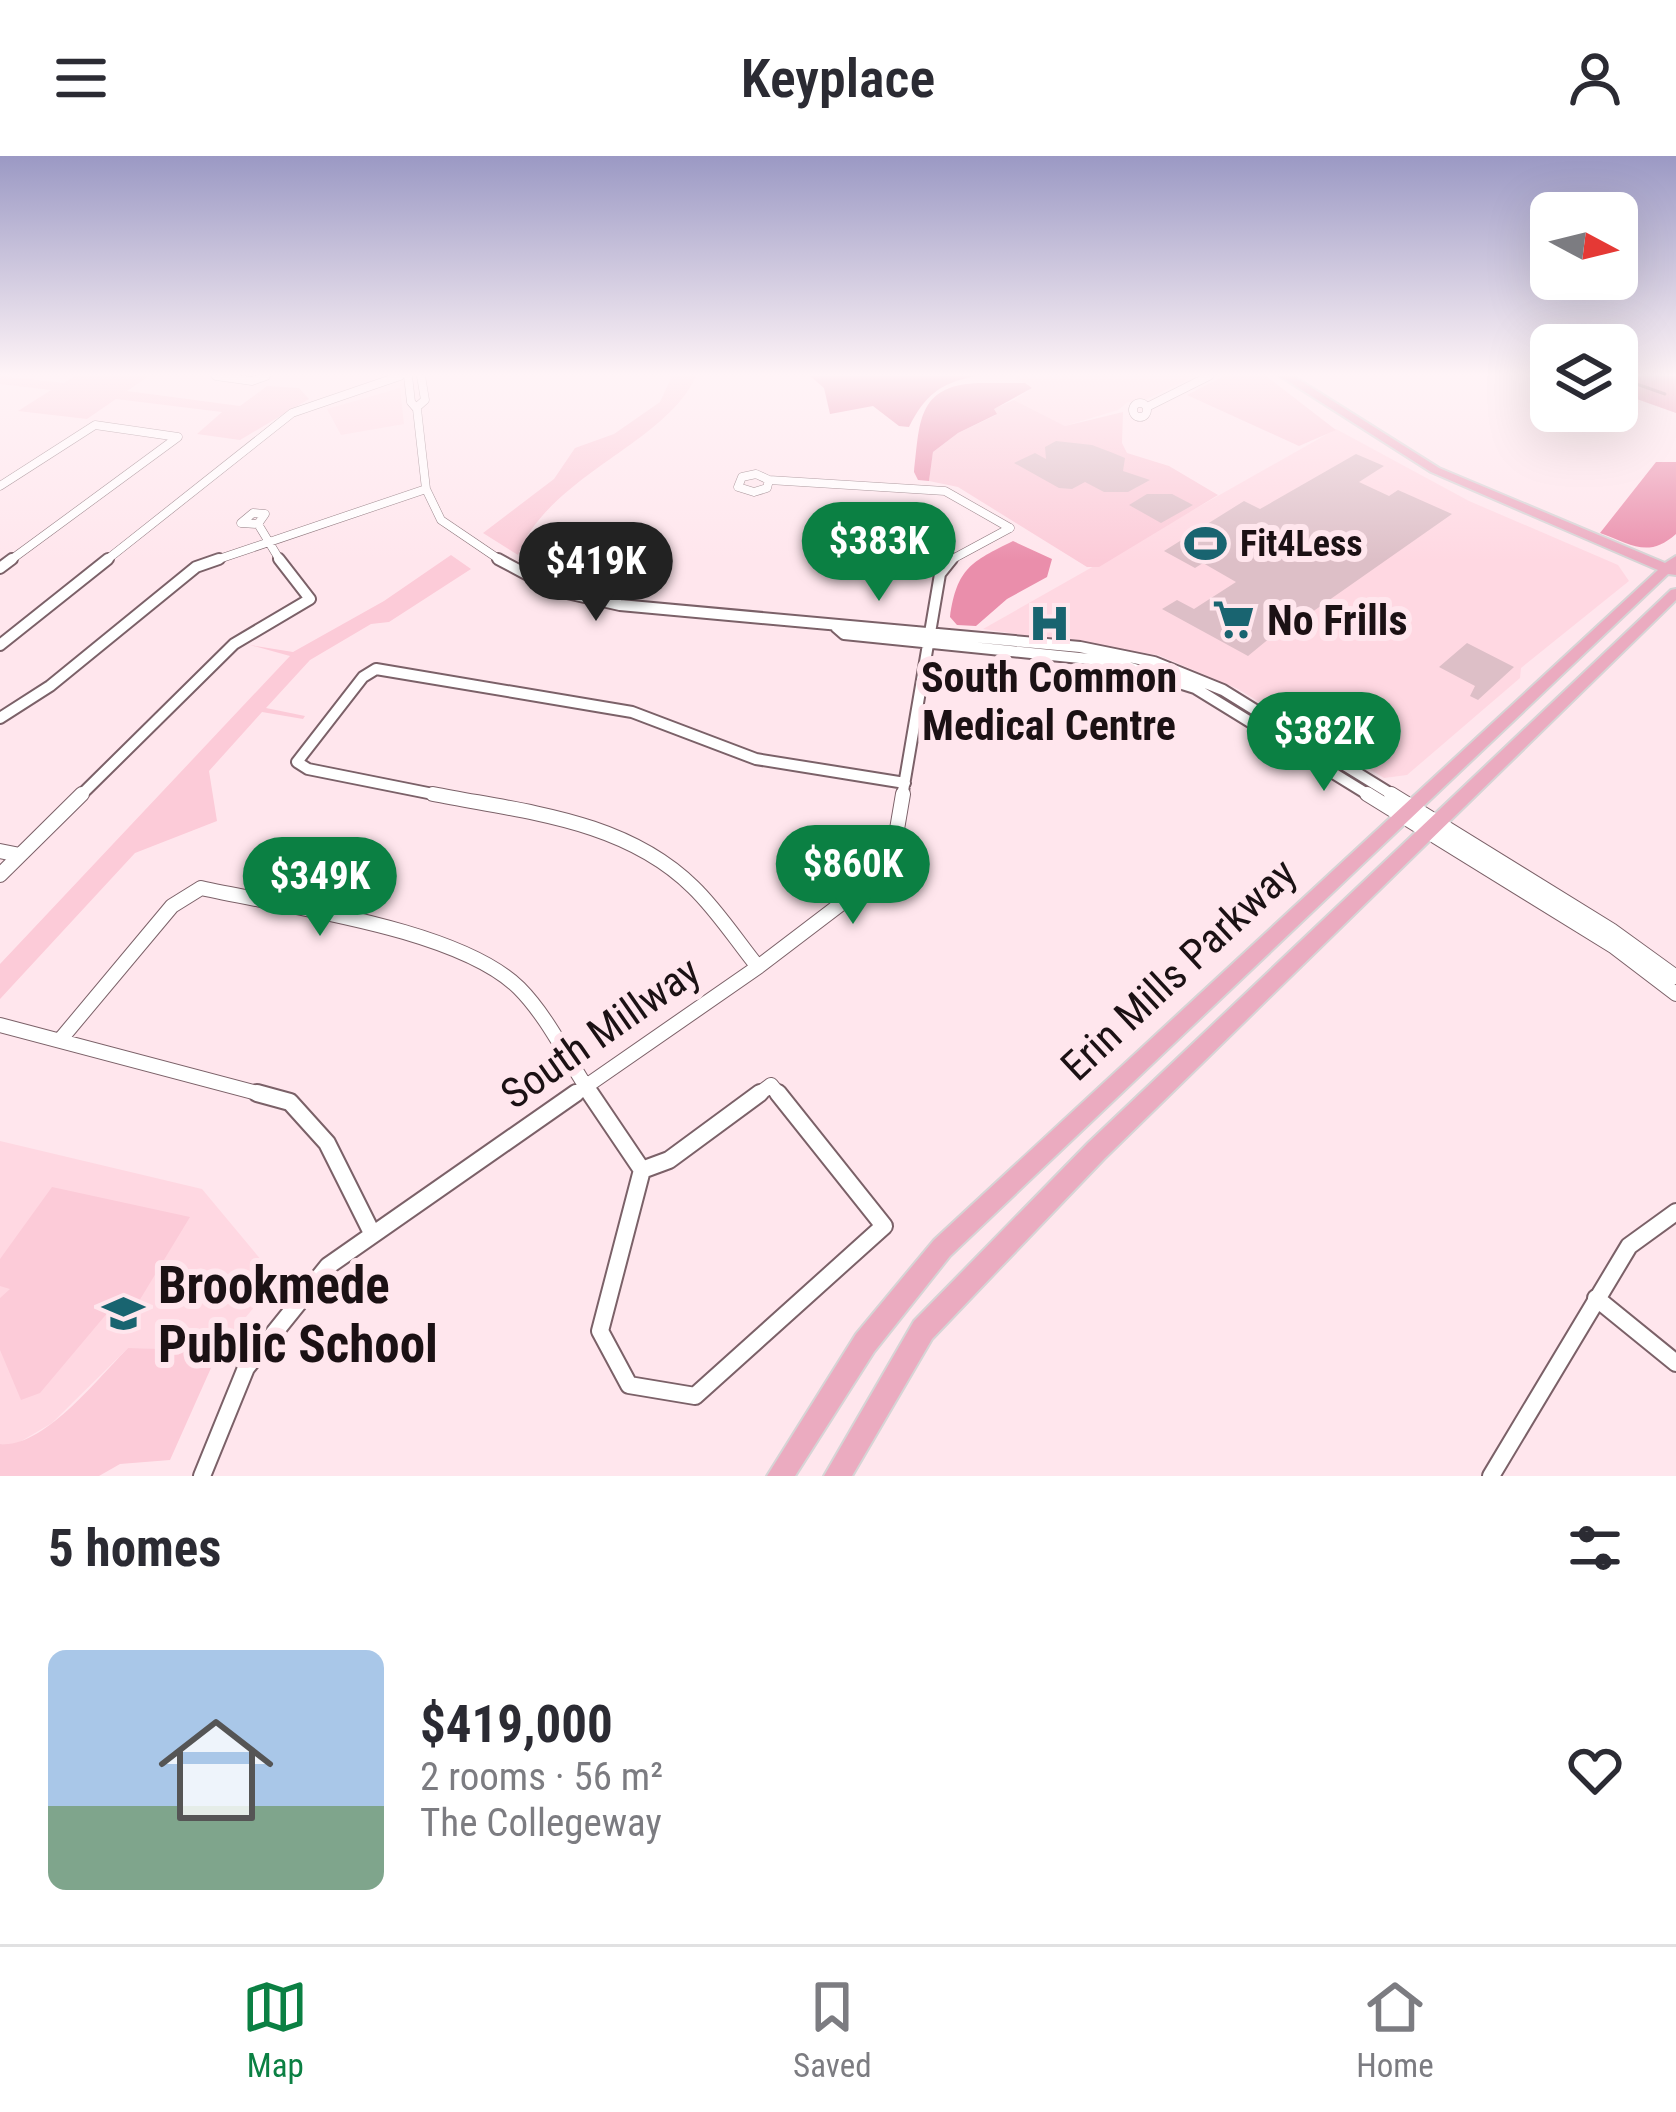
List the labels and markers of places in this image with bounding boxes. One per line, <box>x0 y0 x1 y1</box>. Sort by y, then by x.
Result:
pin: $383K <box>795 502 963 604</box>
sports icon: Fit4Less <box>1183 520 1229 566</box>
pin: $419K <box>512 522 680 624</box>
place label: Fit4Less <box>1240 523 1363 565</box>
place label: No Frills <box>1267 596 1407 645</box>
supermarket icon: No Frills <box>1210 597 1256 643</box>
hospital icon: South Common Medical Centre <box>1026 600 1072 646</box>
place label: South Common Medical Centre <box>921 653 1177 750</box>
pin: $382K <box>1240 692 1408 794</box>
pin: $860K <box>769 825 937 927</box>
pin: $349K <box>236 837 404 939</box>
place label: Brookmede Public School <box>158 1256 438 1374</box>
school or university icon: Brookmede Public School <box>101 1291 147 1337</box>

